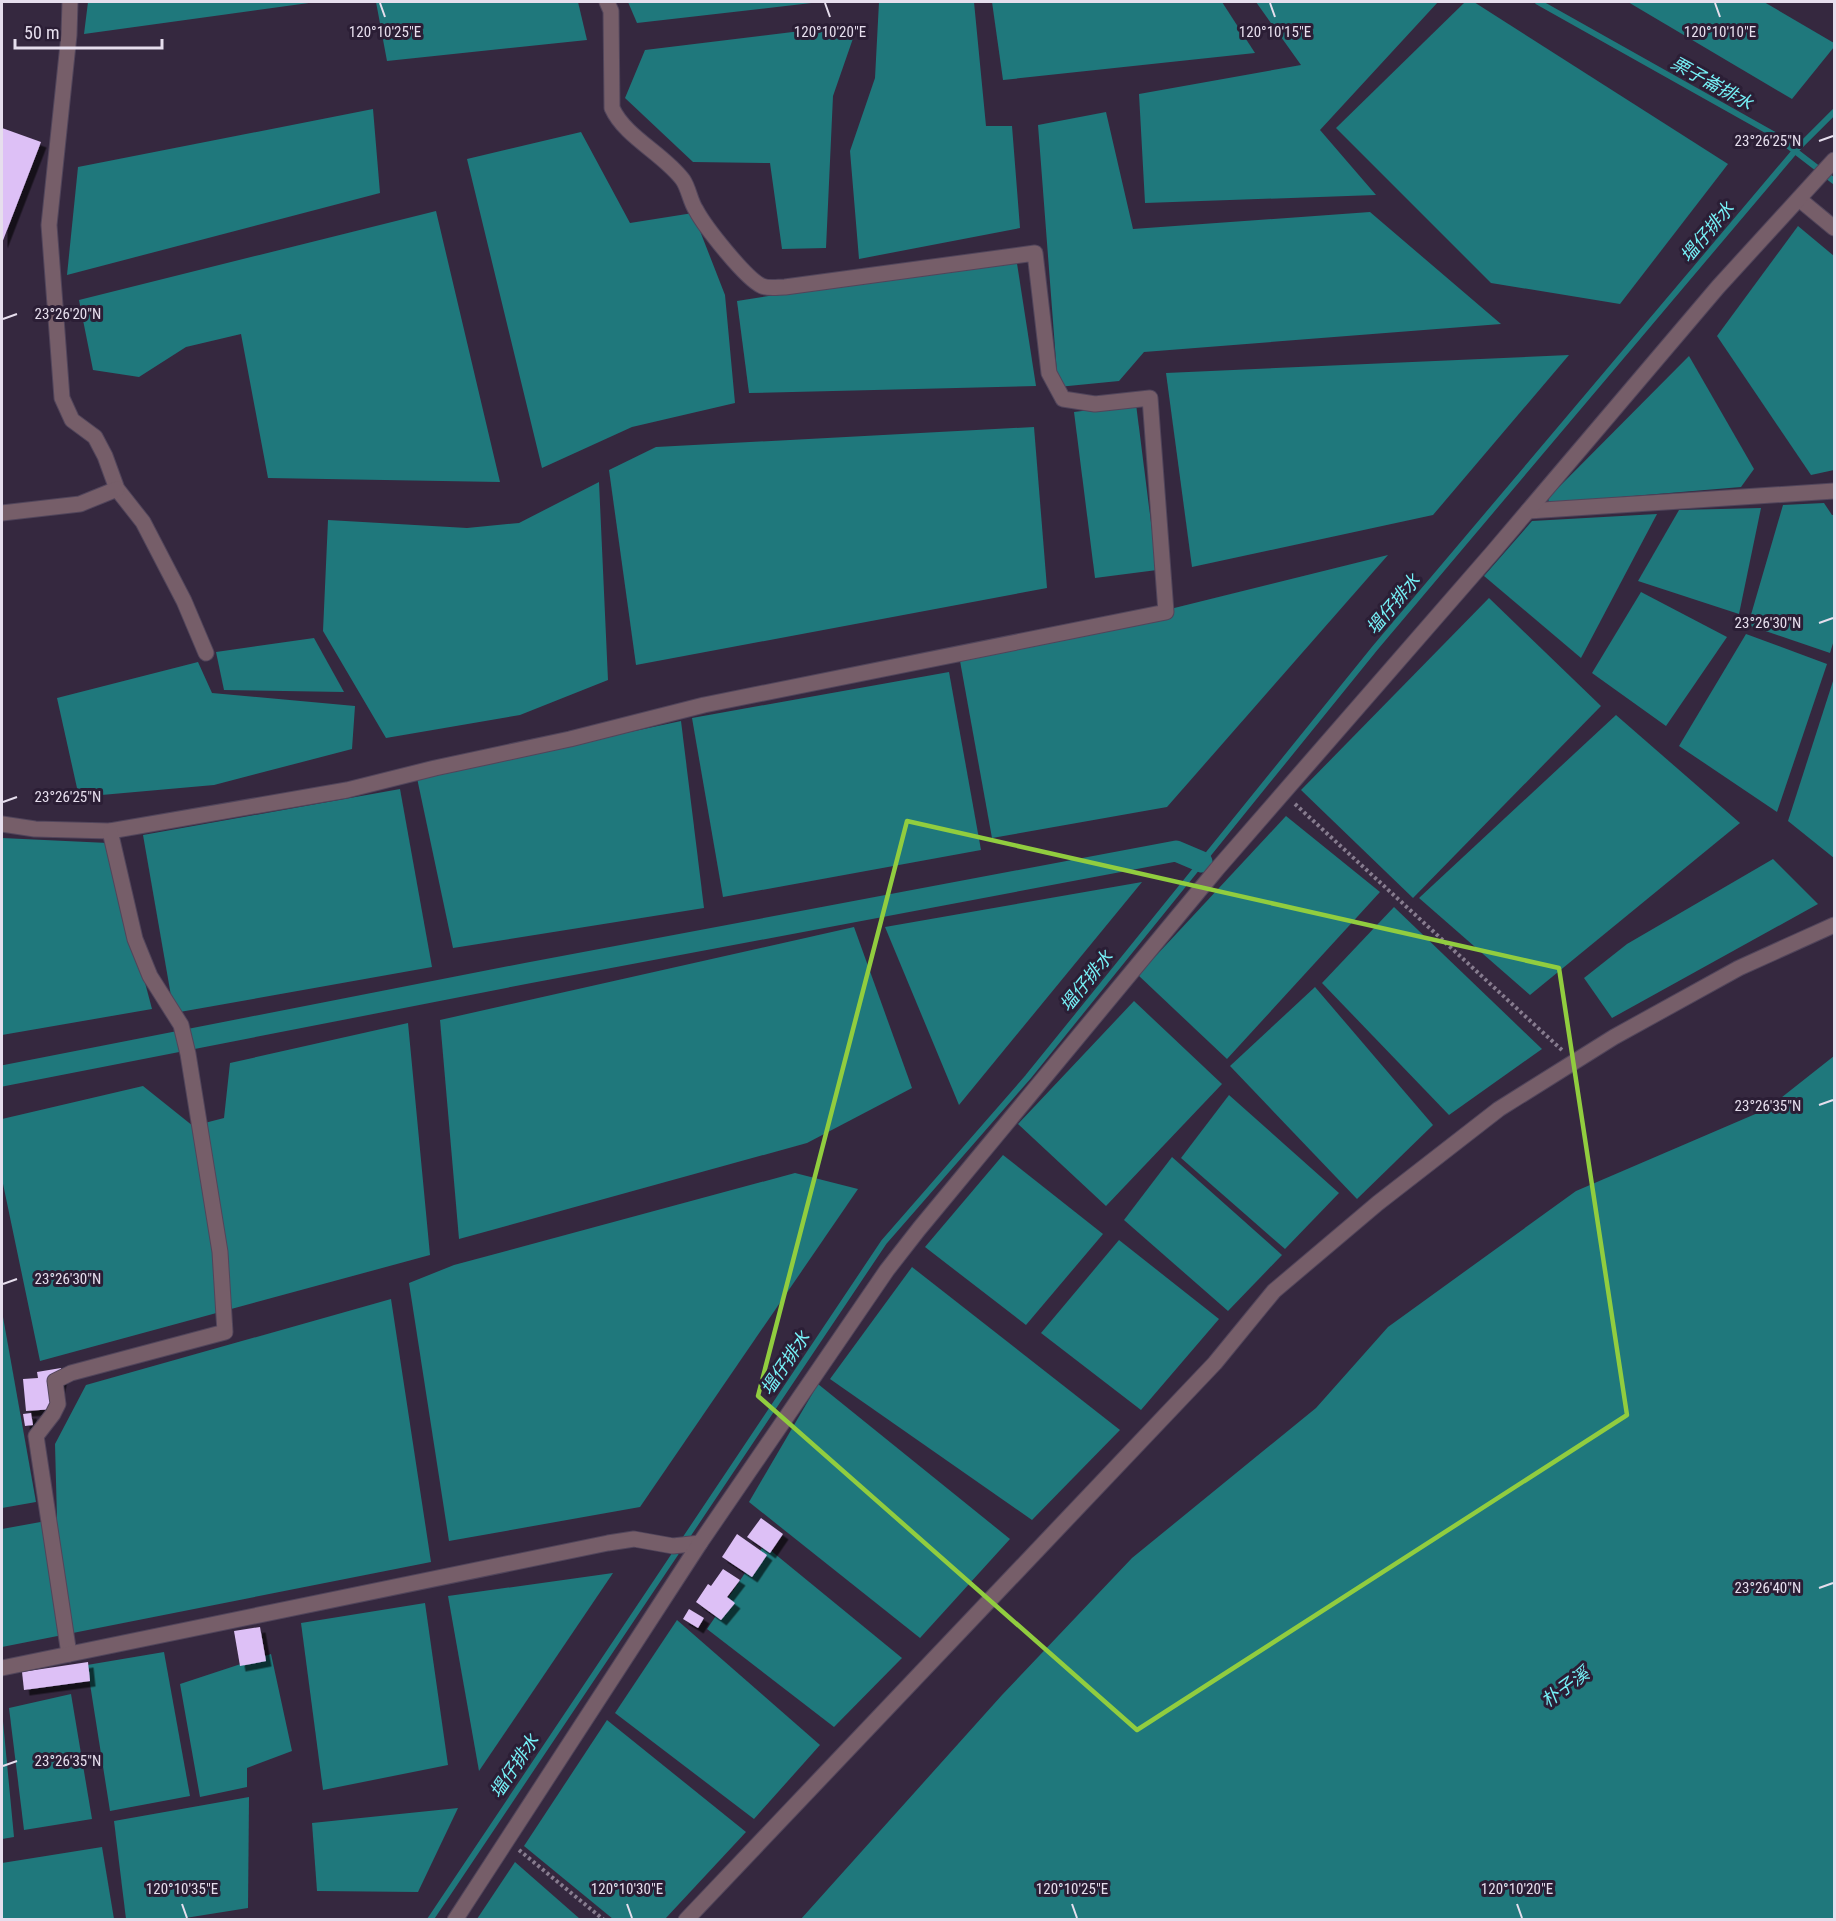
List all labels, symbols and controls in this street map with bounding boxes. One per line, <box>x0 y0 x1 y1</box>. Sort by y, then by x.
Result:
scale bar <box>15 12 162 50</box>
text: 50 m <box>24 22 59 43</box>
text: 120°10'25"E <box>349 23 421 41</box>
text: 120°10'20"E <box>794 23 866 41</box>
text: 120°10'15"E <box>1239 23 1311 41</box>
text: 120°10'10"E <box>1684 23 1756 41</box>
water label: 栗子崙排水 <box>1668 52 1757 114</box>
text: 23°26'25"N <box>1735 132 1801 150</box>
water label: 塭仔排水 <box>1676 197 1739 266</box>
text: 23°26'20"N <box>35 305 101 323</box>
water label: 塭仔排水 <box>1362 569 1425 638</box>
text: 23°26'30"N <box>1735 614 1801 632</box>
text: 23°26'25"N <box>35 788 101 806</box>
water label: 塭仔排水 <box>1055 946 1117 1016</box>
text: 23°26'35"N <box>1735 1097 1801 1115</box>
text: 23°26'30"N <box>35 1270 101 1288</box>
water label: 塭仔排水 <box>756 1326 814 1399</box>
text: 23°26'40"N <box>1735 1579 1801 1597</box>
water label: 朴子溪 <box>1537 1661 1595 1711</box>
water label: 塭仔排水 <box>485 1729 543 1802</box>
text: 23°26'35"N <box>35 1752 101 1770</box>
text: 120°10'35"E <box>146 1880 218 1898</box>
text: 120°10'30"E <box>591 1880 663 1898</box>
text: 120°10'25"E <box>1036 1880 1108 1898</box>
text: 120°10'20"E <box>1481 1880 1553 1898</box>

